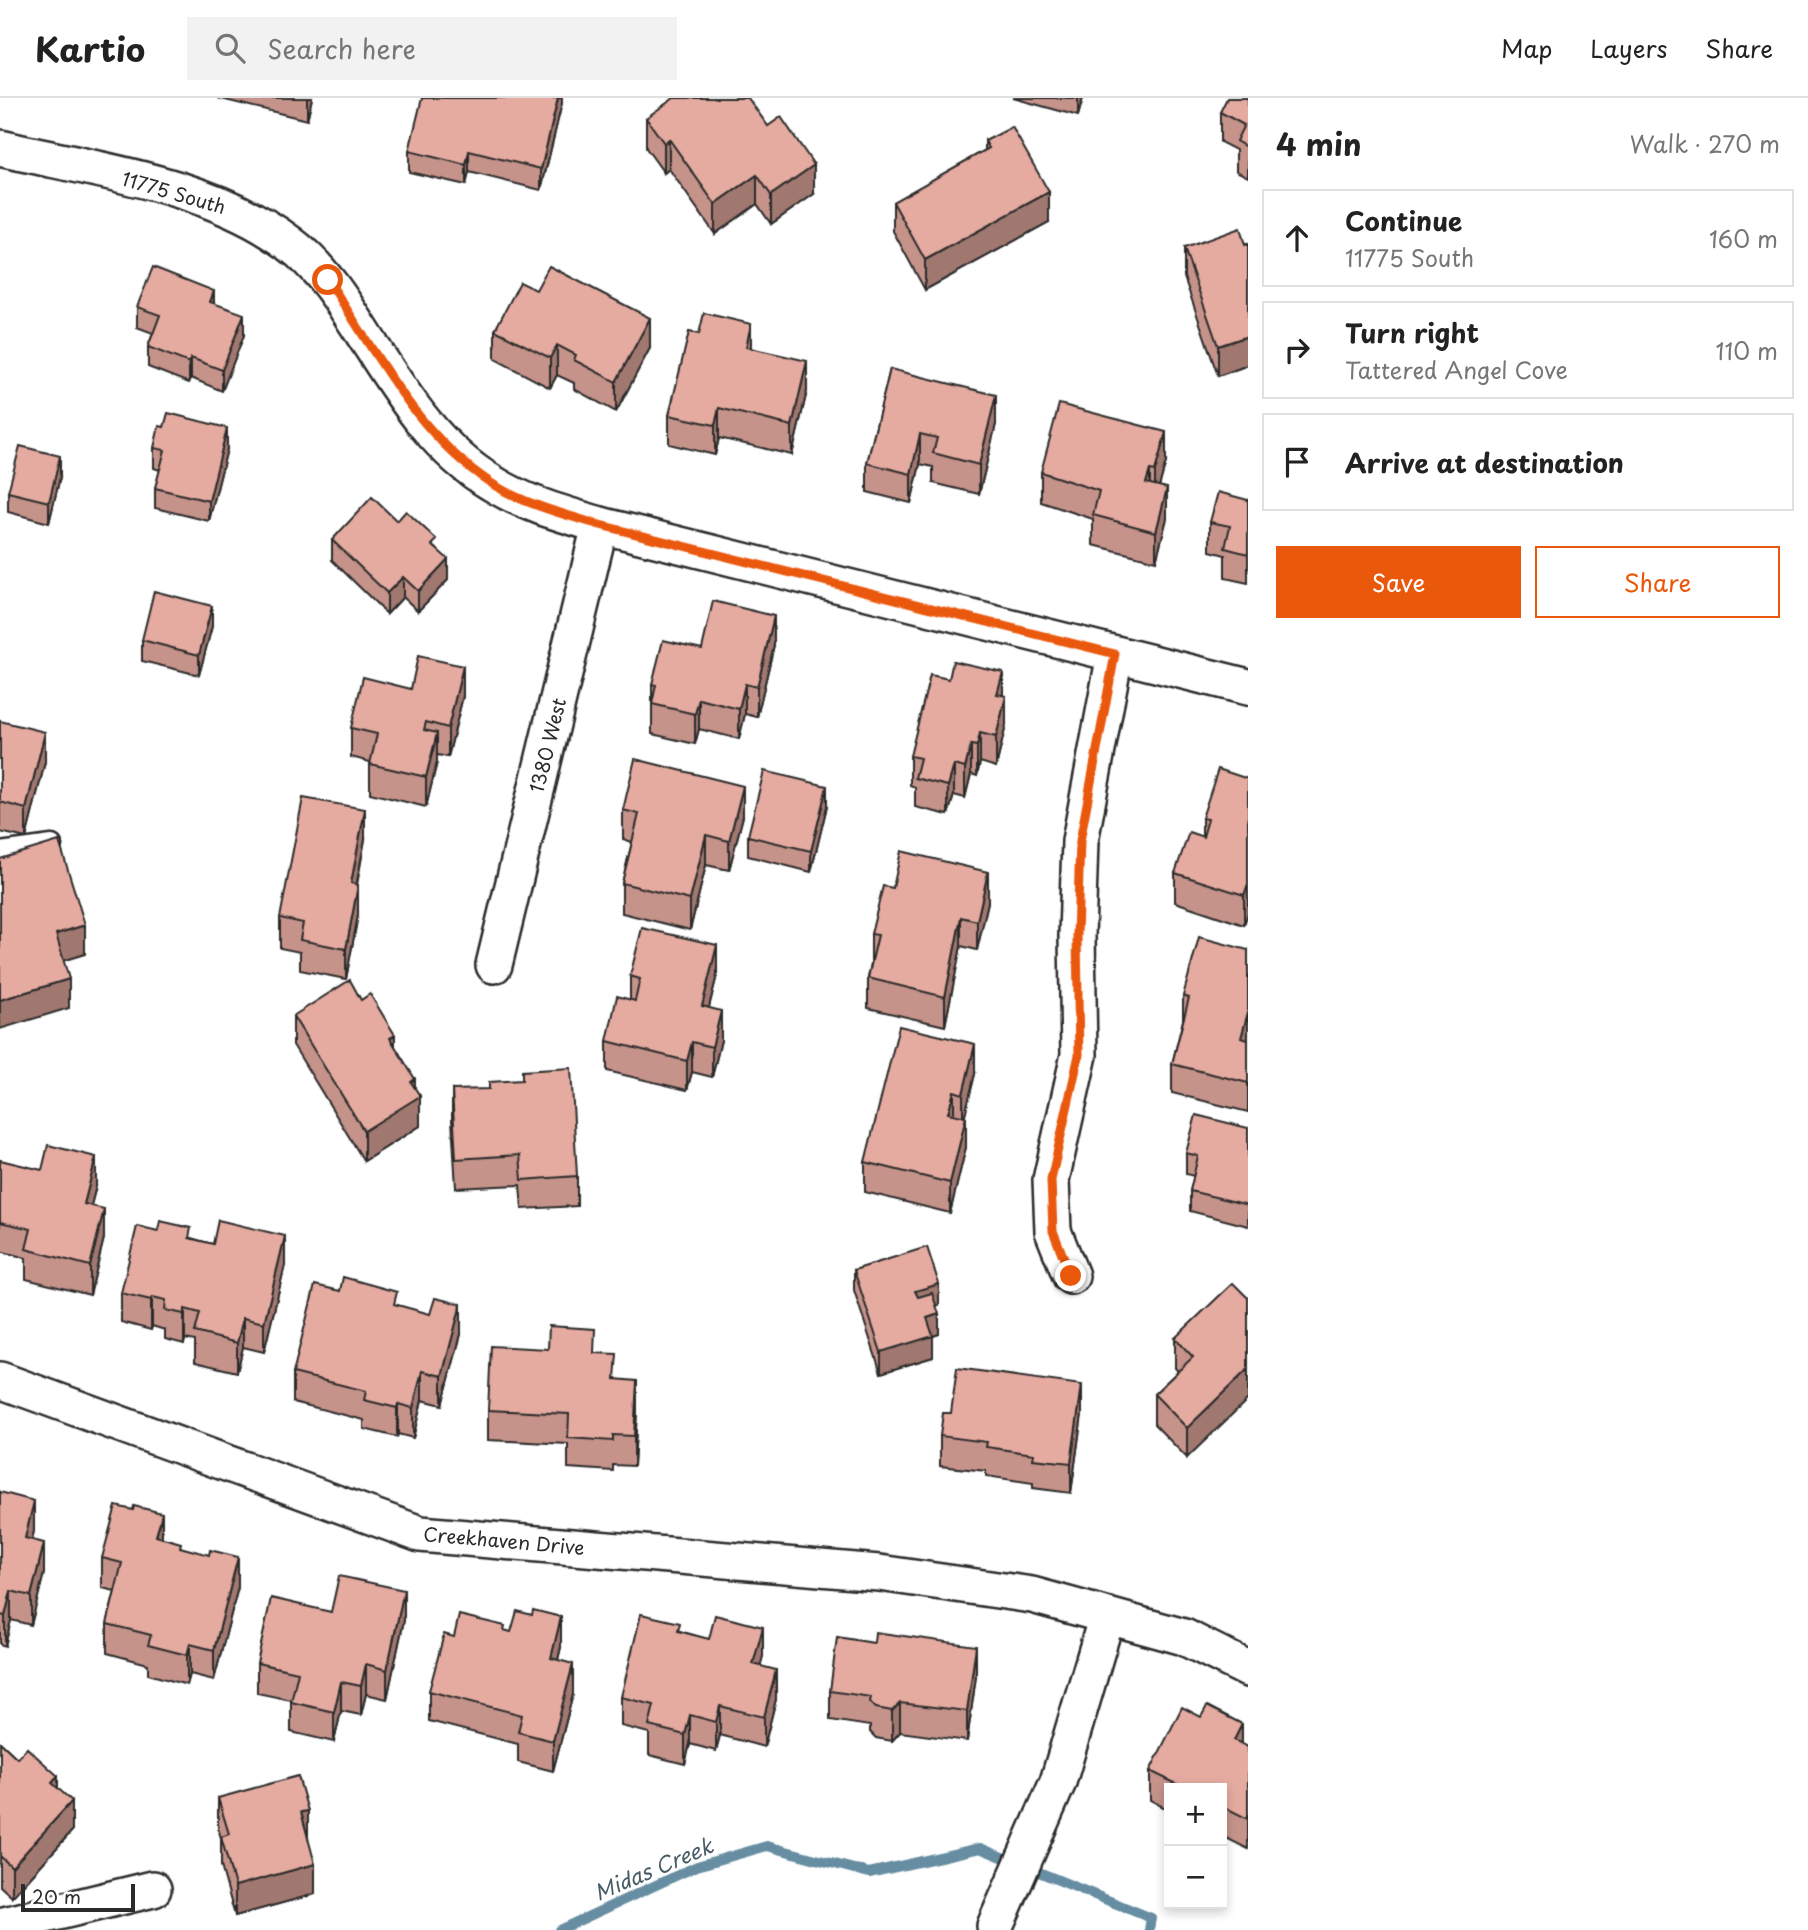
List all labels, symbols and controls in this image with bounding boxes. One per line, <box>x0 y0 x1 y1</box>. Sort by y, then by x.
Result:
search box <box>187 17 677 80</box>
text: Kartio <box>35 23 145 73</box>
icon: search <box>211 29 249 67</box>
text: Search here <box>267 29 416 68</box>
text: Map <box>1501 30 1552 66</box>
text: Layers <box>1590 30 1667 66</box>
text: Share <box>1705 30 1773 66</box>
text: 4 min <box>1276 121 1362 166</box>
text: Walk · 270 m <box>1630 126 1780 161</box>
street label: 11775 South <box>119 164 229 220</box>
text: Continue <box>1345 201 1462 240</box>
icon: ahead <box>1278 219 1316 257</box>
text: 160 m <box>1709 221 1778 256</box>
text: 11775 South <box>1345 240 1474 275</box>
route start <box>312 264 343 295</box>
text: Turn right <box>1345 313 1479 352</box>
icon: right <box>1278 331 1316 369</box>
text: 110 m <box>1716 333 1778 368</box>
text: Tattered Angel Cove <box>1345 352 1568 387</box>
icon: arrive <box>1278 443 1316 481</box>
text: Arrive at destination <box>1345 443 1624 482</box>
button: Save <box>1276 546 1521 618</box>
button: Share <box>1535 546 1780 618</box>
street label: 1380 West <box>522 694 572 795</box>
route end <box>1055 1260 1086 1291</box>
street label: Creekhaven Drive <box>422 1519 586 1561</box>
map controls <box>1164 1783 1227 1909</box>
button: + <box>1164 1783 1227 1846</box>
water label: Midas Creek <box>589 1828 719 1907</box>
button: − <box>1164 1846 1227 1909</box>
scale bar <box>21 1881 135 1913</box>
text: 20 m <box>32 1882 81 1910</box>

